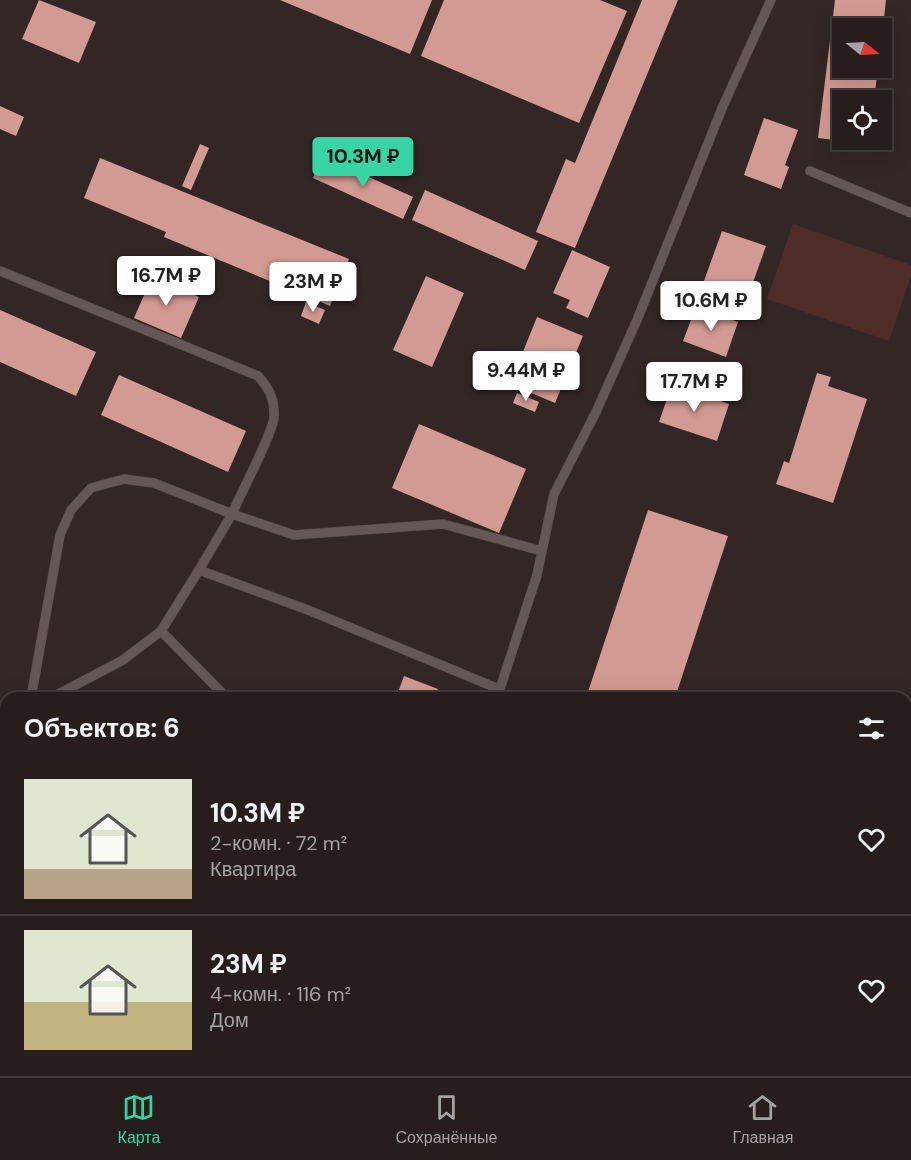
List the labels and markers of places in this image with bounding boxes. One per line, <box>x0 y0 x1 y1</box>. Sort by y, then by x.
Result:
pin: 10.3M ₽ <box>308 137 418 188</box>
pin: 16.7M ₽ <box>111 256 221 307</box>
pin: 23M ₽ <box>271 262 355 313</box>
pin: 10.6M ₽ <box>656 281 766 332</box>
pin: 9.44M ₽ <box>471 351 581 402</box>
pin: 17.7M ₽ <box>639 362 749 413</box>

